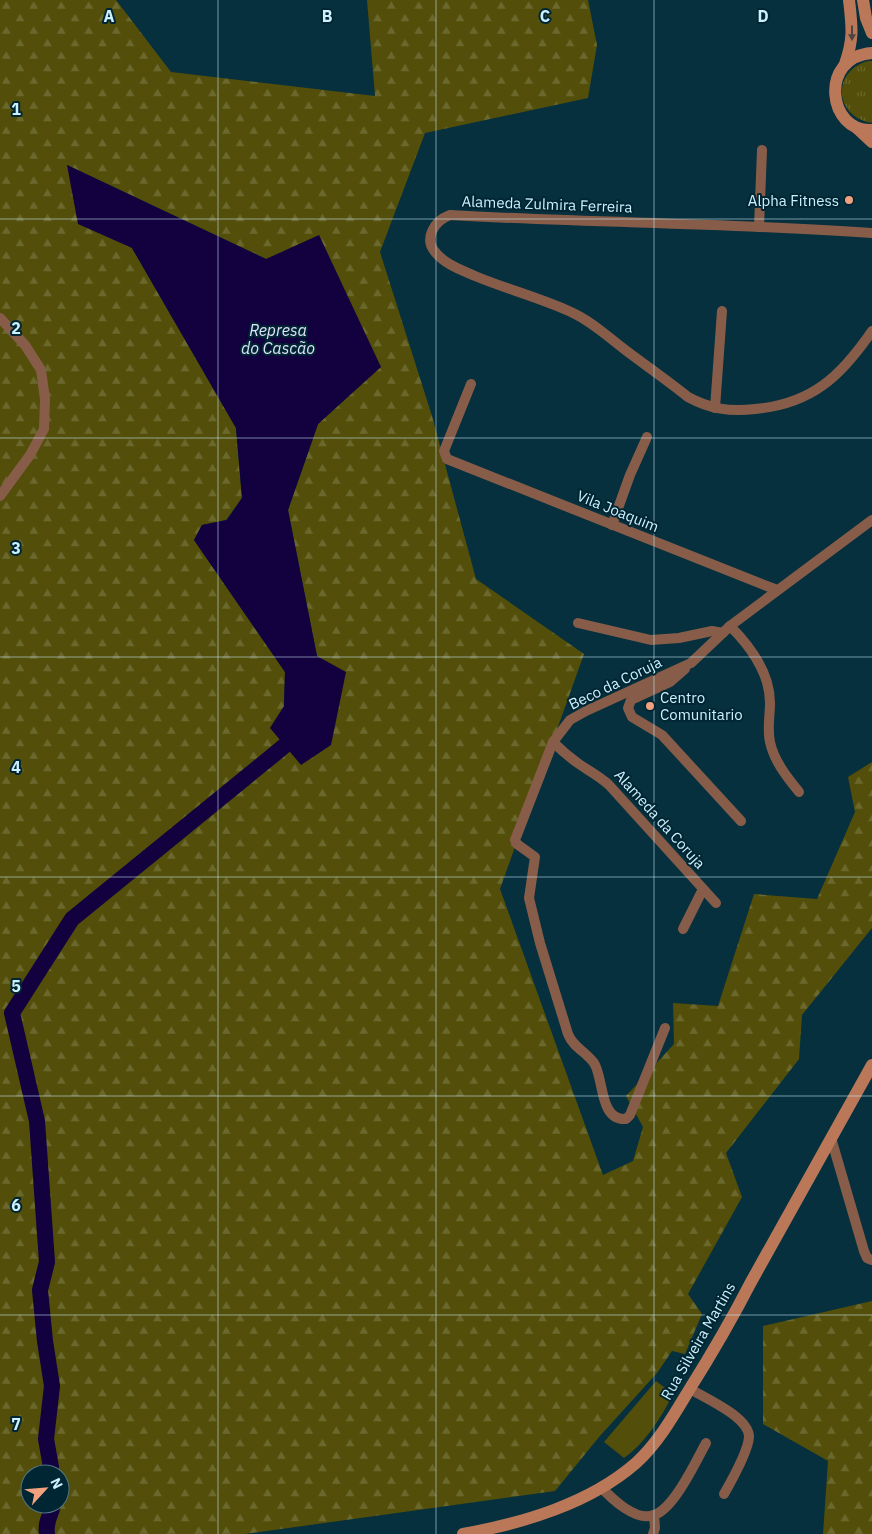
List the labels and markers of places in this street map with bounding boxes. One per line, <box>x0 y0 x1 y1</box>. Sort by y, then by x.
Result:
place label: Alpha Fitness <box>748 191 839 210</box>
marker: Alpha Fitness <box>843 194 855 206</box>
place label: Centro Comunitario <box>660 688 743 724</box>
marker: Centro Comunitario <box>644 700 656 712</box>

